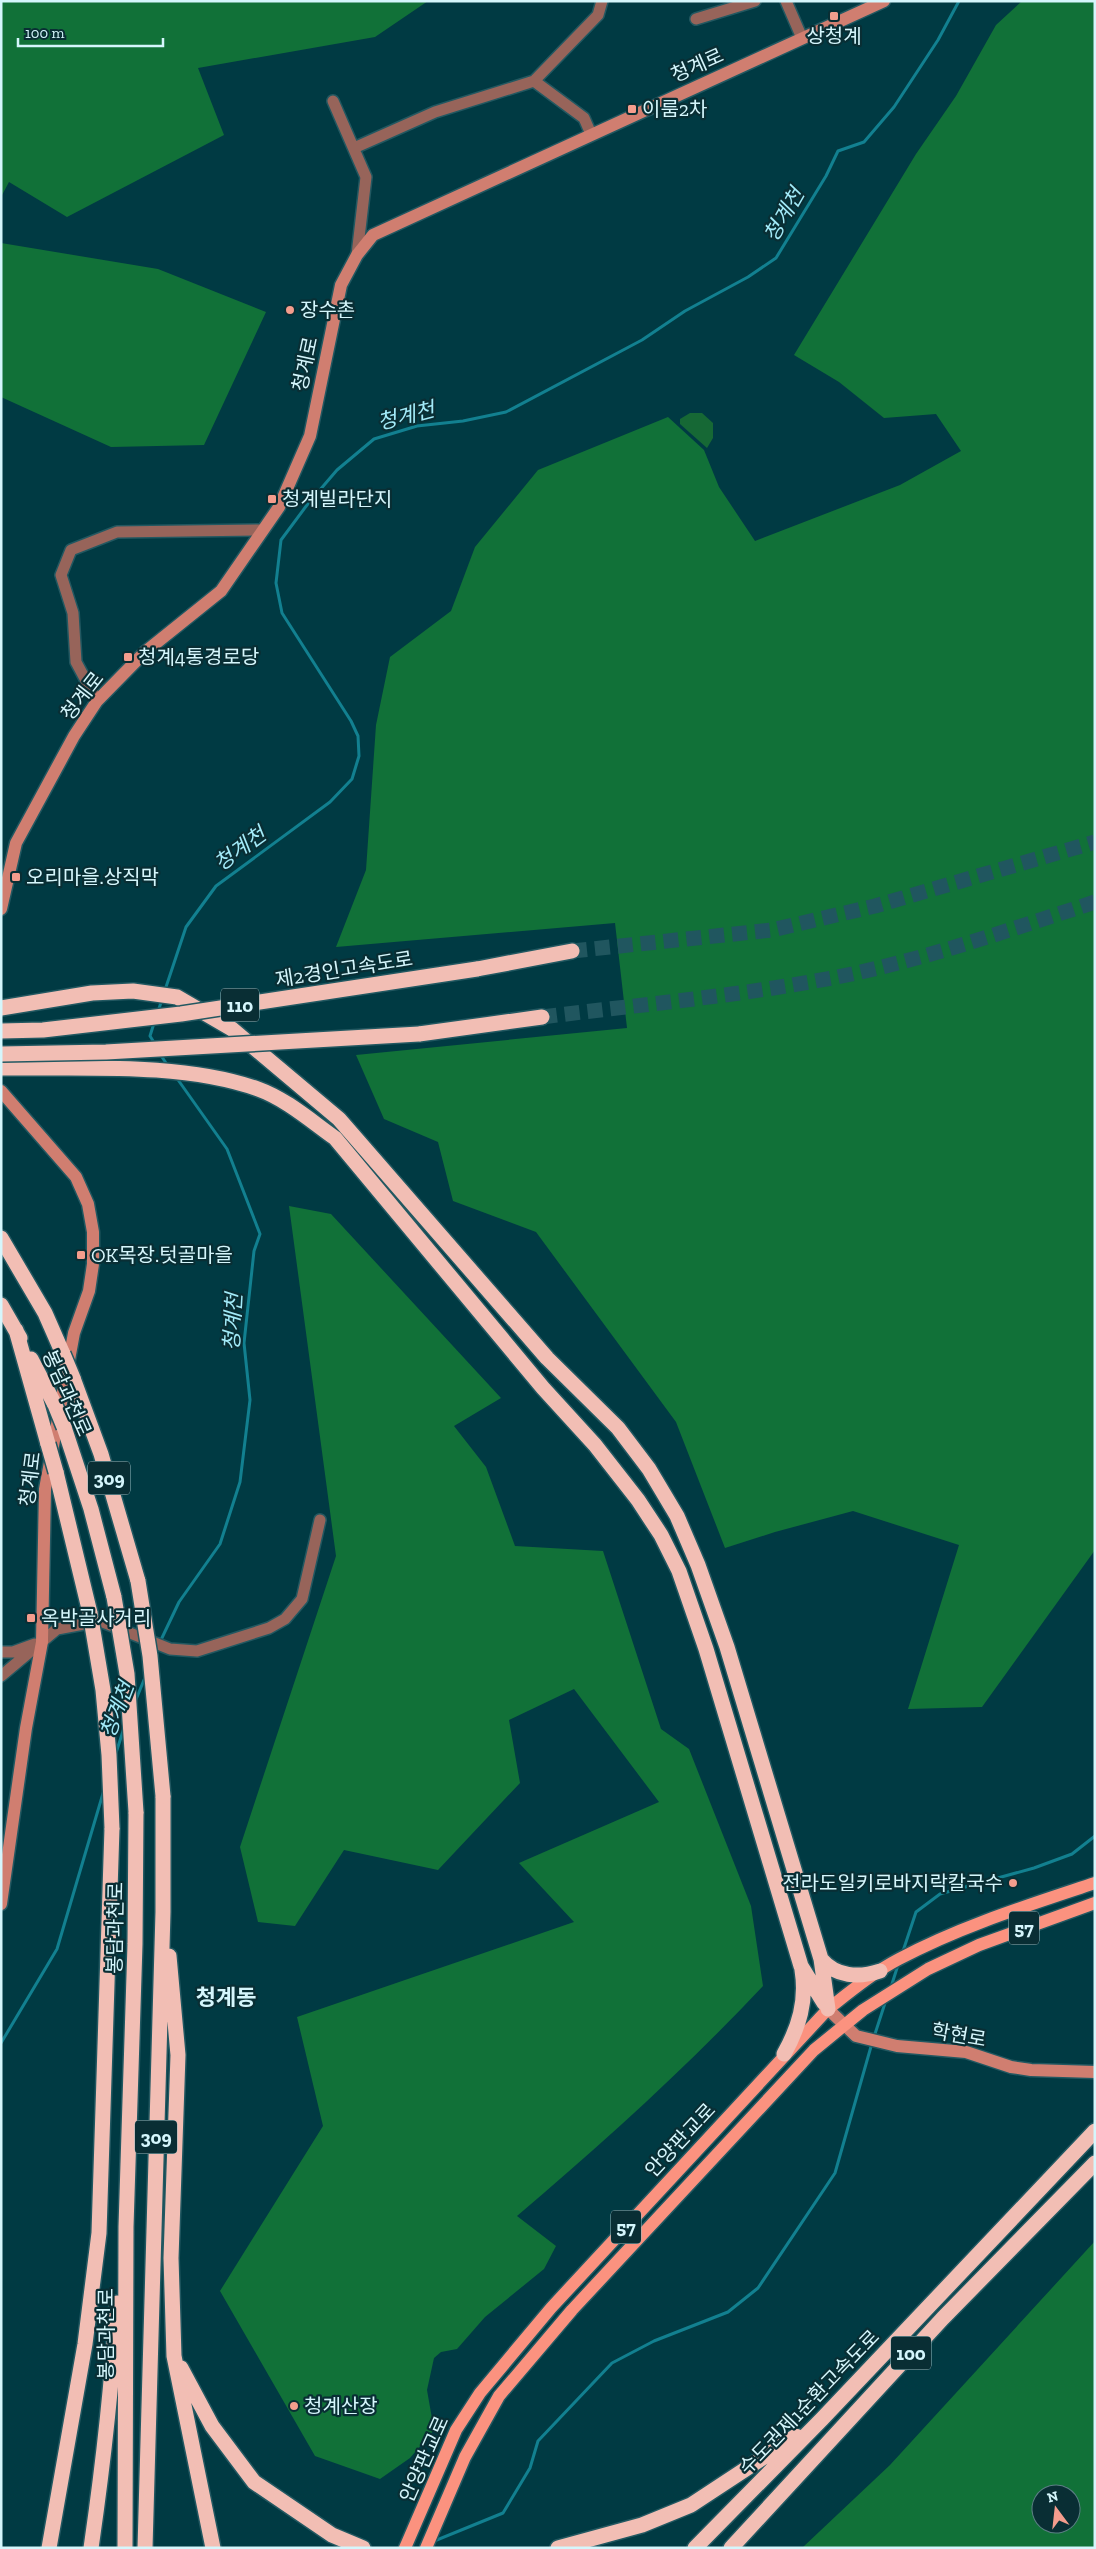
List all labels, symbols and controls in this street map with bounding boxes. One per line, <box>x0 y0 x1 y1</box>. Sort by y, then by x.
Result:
marker: 상청계 <box>828 10 840 22</box>
scale bar <box>18 15 162 47</box>
text: 100 m <box>25 24 64 42</box>
place label: 상청계 <box>806 24 862 48</box>
street label: 청계로 <box>667 43 727 87</box>
place label: 이룸2차 <box>642 97 708 121</box>
marker: 이룸2차 <box>626 103 638 115</box>
water label: 청계천 <box>758 181 810 246</box>
place label: 장수촌 <box>300 298 355 322</box>
marker: 장수촌 <box>284 304 296 316</box>
street label: 청계로 <box>288 335 322 393</box>
water label: 청계천 <box>375 396 440 435</box>
place label: 청계빌라단지 <box>282 487 392 511</box>
marker: 청계빌라단지 <box>266 493 278 505</box>
place label: 청계4통경로당 <box>138 645 259 669</box>
marker: 청계4통경로당 <box>122 651 134 663</box>
street label: 청계로 <box>56 667 108 725</box>
water label: 청계천 <box>209 820 273 876</box>
place label: 오리마을.상직막 <box>26 865 159 889</box>
marker: 오리마을.상직막 <box>10 871 22 883</box>
street label: 제2경인고속도로 <box>273 946 415 992</box>
road number: 110 <box>221 988 259 1022</box>
place label: OK목장.텃골마을 <box>91 1243 233 1267</box>
marker: OK목장.텃골마을 <box>75 1249 87 1261</box>
water label: 청계천 <box>219 1290 247 1352</box>
street label: 봉담과천로 <box>37 1346 97 1440</box>
street label: 청계로 <box>15 1450 45 1508</box>
road number: 309 <box>88 1462 130 1495</box>
place label: 옥박골사거리 <box>41 1606 151 1630</box>
marker: 옥박골사거리 <box>25 1612 37 1624</box>
water label: 청계천 <box>94 1676 140 1741</box>
place label: 전라도일키로바지락칼국수 <box>782 1871 1003 1895</box>
marker: 전라도일키로바지락칼국수 <box>1007 1877 1019 1889</box>
street label: 봉담과천로 <box>102 1882 128 1974</box>
road number: 57 <box>1009 1912 1039 1945</box>
district label: 청계동 <box>196 1984 256 2011</box>
street label: 학현로 <box>930 2018 988 2052</box>
street label: 안양판교로 <box>640 2098 720 2182</box>
road number: 309 <box>135 2120 177 2154</box>
road number: 57 <box>611 2210 641 2244</box>
street label: 봉담과천로 <box>94 2288 118 2380</box>
street label: 수도권제1순환고속도로 <box>734 2325 884 2479</box>
road number: 100 <box>891 2336 931 2370</box>
place label: 청계산장 <box>304 2394 378 2418</box>
marker: 청계산장 <box>288 2400 300 2412</box>
street label: 안양판교로 <box>394 2412 454 2506</box>
north arrow <box>1031 2484 1081 2534</box>
text: N <box>1045 2487 1060 2507</box>

